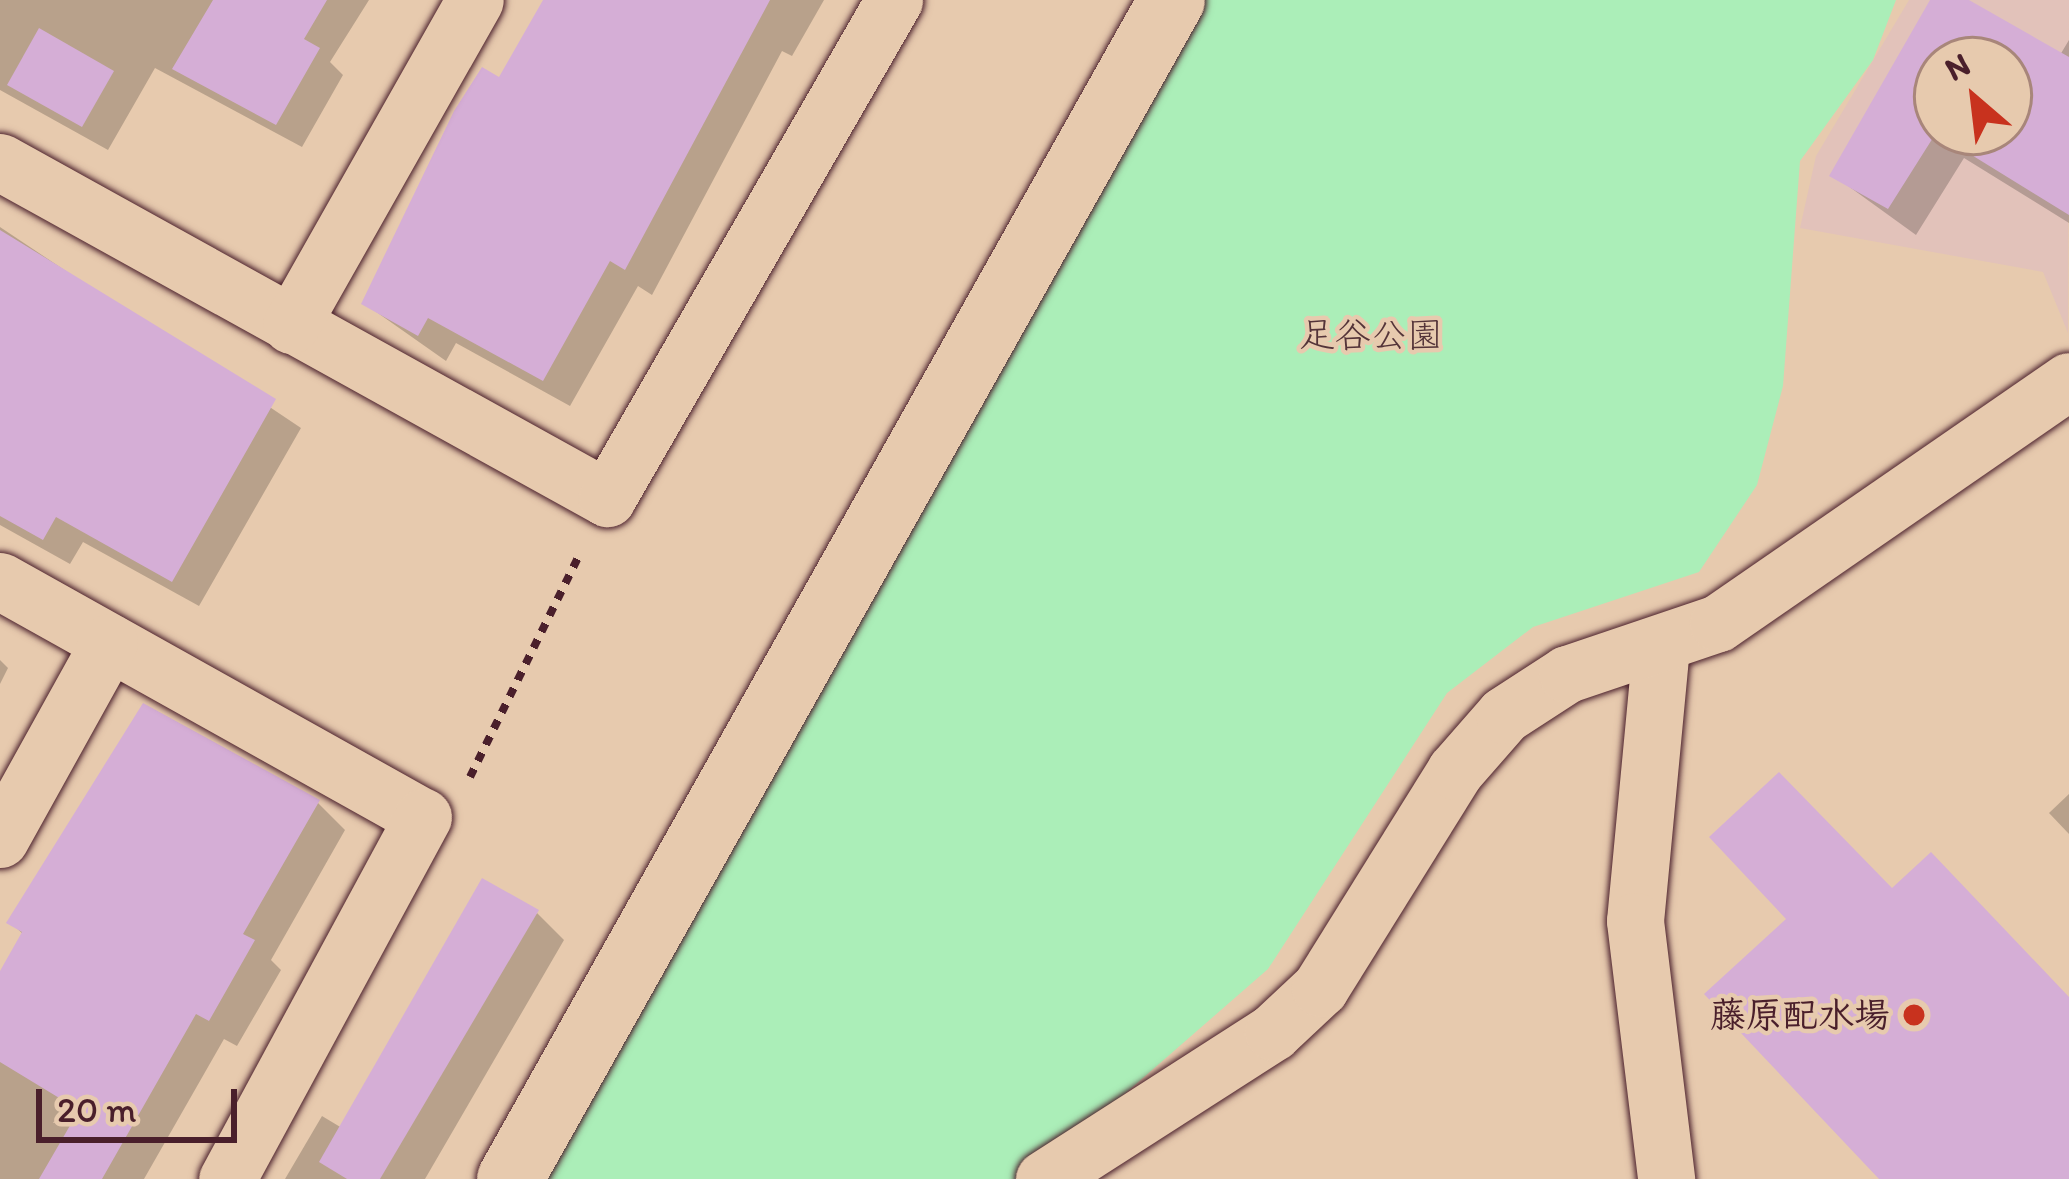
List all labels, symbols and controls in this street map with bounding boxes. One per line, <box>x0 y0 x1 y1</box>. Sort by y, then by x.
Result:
north arrow <box>1913 36 2033 156</box>
text: N <box>1938 44 1976 89</box>
park label: 足谷公園 <box>1299 313 1443 357</box>
place label: 藤原配水場 <box>1710 993 1890 1037</box>
marker: 藤原配水場 <box>1901 1002 1927 1028</box>
scale bar <box>42 1065 243 1139</box>
text: 20 m <box>57 1088 137 1131</box>

